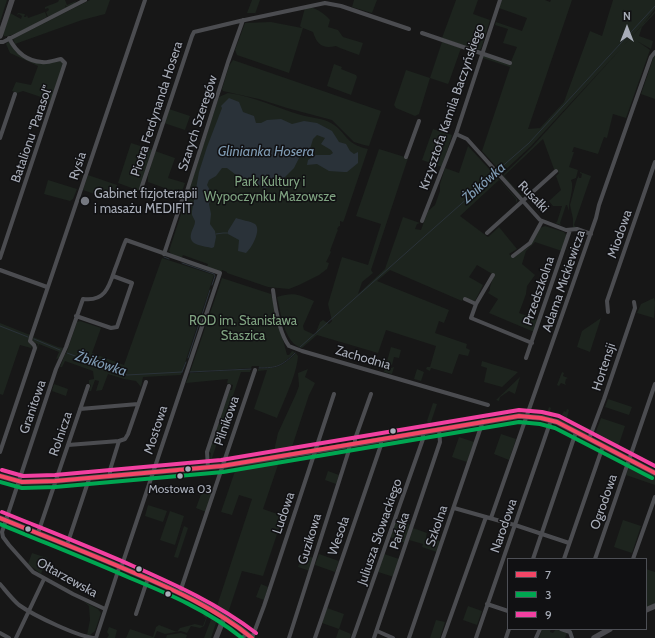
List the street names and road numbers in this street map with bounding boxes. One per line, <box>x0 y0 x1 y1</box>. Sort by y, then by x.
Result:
street label: Krzysztofa Kamila Baczyńskiego <box>416 22 488 192</box>
street label: Piotra Ferdynanda Hosera <box>128 40 186 178</box>
street label: Szarych Szeregów <box>175 73 221 173</box>
street label: Batalionu "Parasol" <box>8 83 56 185</box>
street label: Rysia <box>66 150 90 182</box>
street label: Rusałki <box>514 178 552 216</box>
street label: Miodowa <box>604 208 636 260</box>
street label: Adama Mickiewicza <box>539 228 589 334</box>
street label: Przedszkolna <box>520 254 558 328</box>
street label: Hortensji <box>589 341 619 393</box>
street label: Zachodnia <box>334 343 392 373</box>
street label: Granitowa <box>17 378 49 436</box>
street label: Pilnikowa <box>211 394 243 448</box>
street label: Mostowa <box>141 404 171 456</box>
street label: Rolnicza <box>46 410 76 458</box>
street label: Ogrodowa <box>587 472 621 532</box>
street label: Juliusza Słowackiego <box>354 477 406 587</box>
street label: Ludowa <box>270 490 298 536</box>
street label: Narodowa <box>487 497 521 555</box>
street label: Szkolna <box>423 503 451 549</box>
street label: Pańska <box>387 510 413 552</box>
street label: Guzikowa <box>295 512 325 566</box>
street label: Wesoła <box>325 514 353 558</box>
street label: Ołtarzewska <box>34 555 100 601</box>

